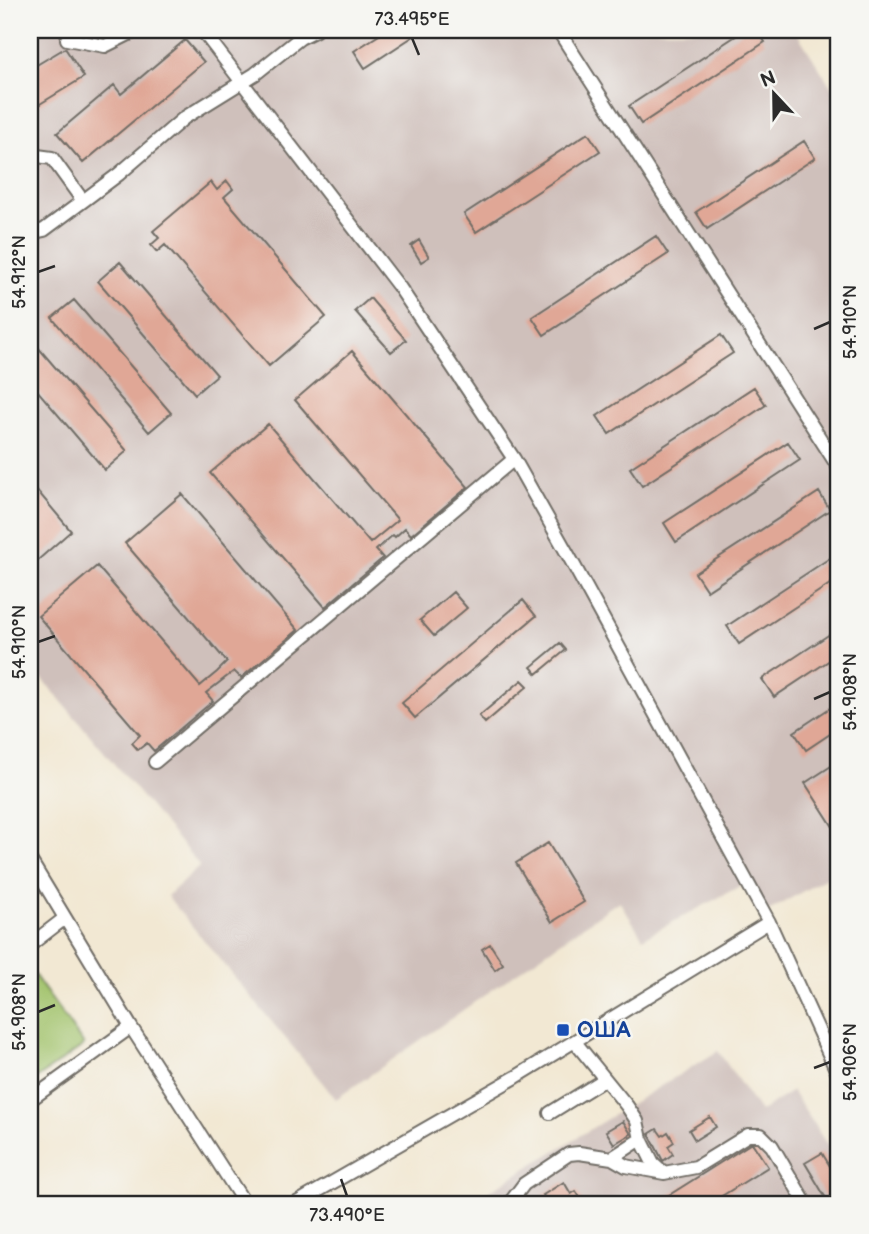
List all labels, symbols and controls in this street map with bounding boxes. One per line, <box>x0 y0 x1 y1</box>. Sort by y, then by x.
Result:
text: 73.495°E <box>374 9 450 30</box>
north arrow <box>740 60 810 130</box>
text: N <box>757 66 779 93</box>
text: 54.912°N <box>9 235 30 309</box>
text: 54.910°N <box>840 285 861 359</box>
text: 54.910°N <box>9 605 30 679</box>
text: 54.908°N <box>840 653 861 731</box>
text: 54.908°N <box>9 973 30 1051</box>
place label: ОША <box>577 1016 631 1044</box>
marker: ОША <box>555 1022 571 1038</box>
text: 54.906°N <box>840 1023 861 1101</box>
text: 73.490°E <box>309 1205 385 1226</box>

